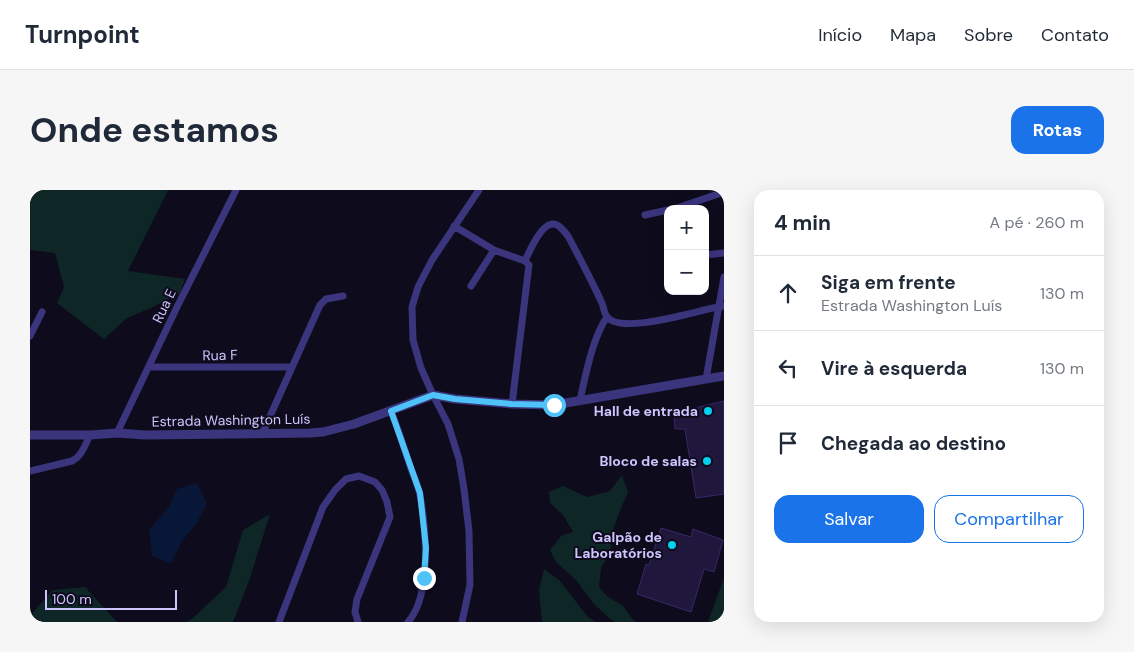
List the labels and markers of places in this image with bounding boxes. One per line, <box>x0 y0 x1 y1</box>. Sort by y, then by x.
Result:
place label: Hall de entrada <box>594 402 698 420</box>
marker: Hall de entrada <box>702 405 714 417</box>
place label: Bloco de salas <box>600 452 697 470</box>
marker: Bloco de salas <box>701 455 713 467</box>
place label: Galpão de Laboratórios <box>574 528 662 562</box>
marker: Galpão de Laboratórios <box>666 539 678 551</box>

